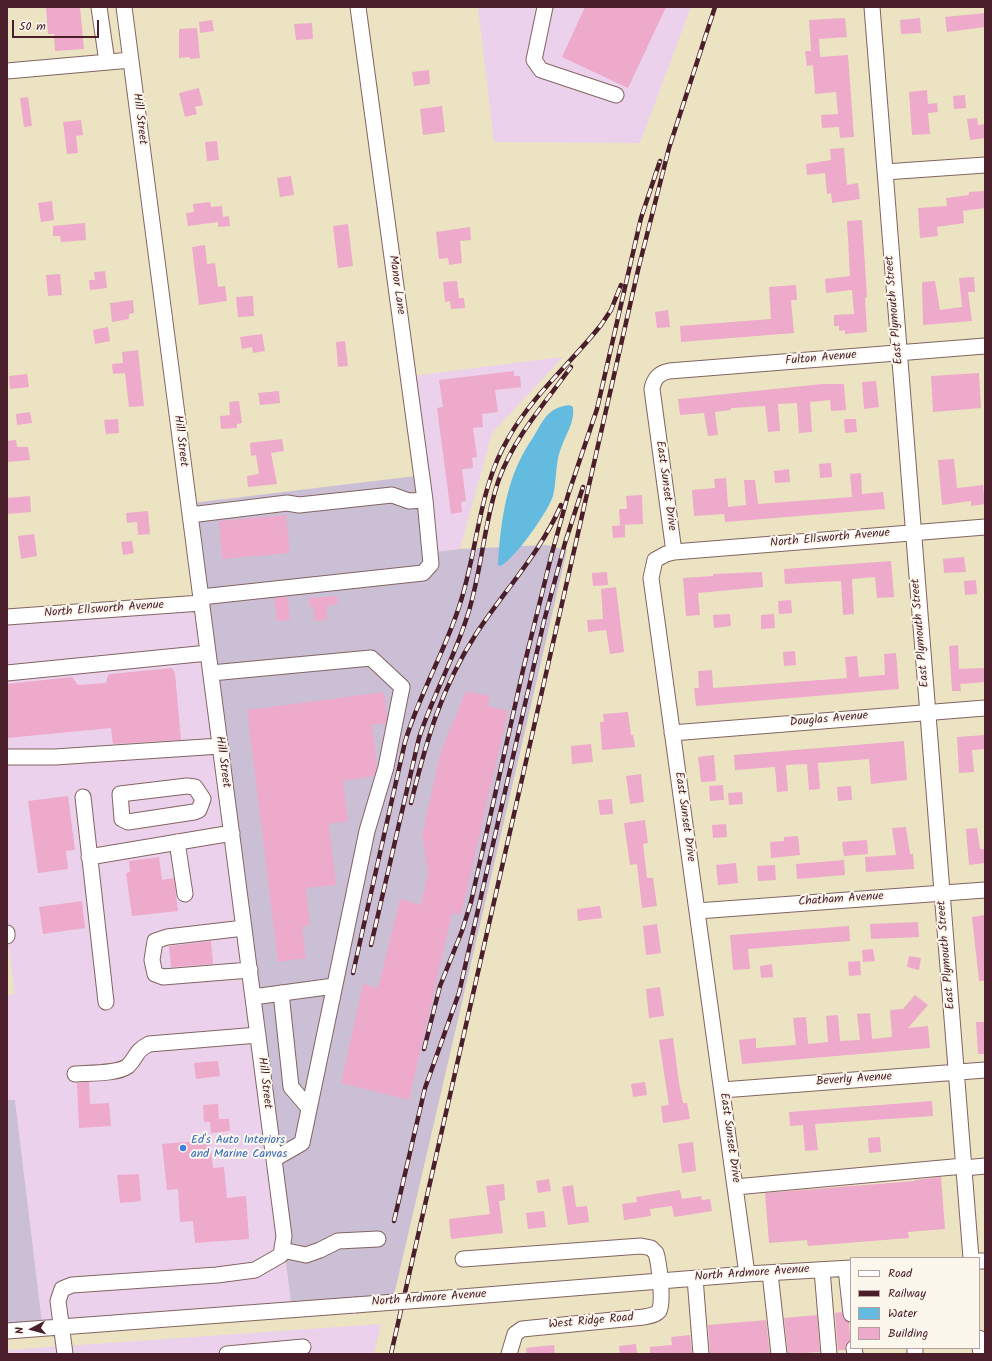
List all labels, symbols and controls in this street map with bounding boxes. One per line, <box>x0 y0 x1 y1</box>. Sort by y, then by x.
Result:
scale bar <box>14 12 101 38</box>
text: 50 m <box>19 17 46 36</box>
street label: Hill Street <box>129 92 149 146</box>
street label: Manor Lane <box>385 254 407 316</box>
street label: East Plymouth Street <box>883 255 907 365</box>
street label: Fulton Avenue <box>785 349 857 369</box>
street label: Hill Street <box>170 414 190 468</box>
street label: East Sunset Drive <box>652 440 678 532</box>
street label: North Ellsworth Avenue <box>770 527 890 551</box>
street label: East Plymouth Street <box>909 578 933 688</box>
street label: North Ellsworth Avenue <box>44 599 164 621</box>
street label: Douglas Avenue <box>789 709 869 731</box>
street label: Hill Street <box>211 735 233 789</box>
street label: East Sunset Drive <box>671 771 697 863</box>
street label: Chatham Avenue <box>798 890 884 910</box>
street label: East Plymouth Street <box>935 900 959 1010</box>
street label: Hill Street <box>254 1056 274 1110</box>
street label: Beverly Avenue <box>815 1070 893 1090</box>
street label: East Sunset Drive <box>716 1092 742 1184</box>
place label: Ed's Auto Interiors and Marine Canvas <box>191 1134 287 1162</box>
marker: Ed's Auto Interiors and Marine Canvas <box>178 1143 188 1153</box>
legend <box>850 1257 980 1349</box>
street label: North Ardmore Avenue <box>694 1263 810 1285</box>
text: Road <box>888 1264 912 1283</box>
text: Railway <box>888 1284 926 1303</box>
street label: North Ardmore Avenue <box>371 1288 487 1310</box>
text: Water <box>888 1304 917 1323</box>
north arrow <box>12 1309 52 1349</box>
street label: West Ridge Road <box>548 1311 634 1333</box>
text: Building <box>888 1324 928 1343</box>
text: N <box>11 1326 29 1335</box>

